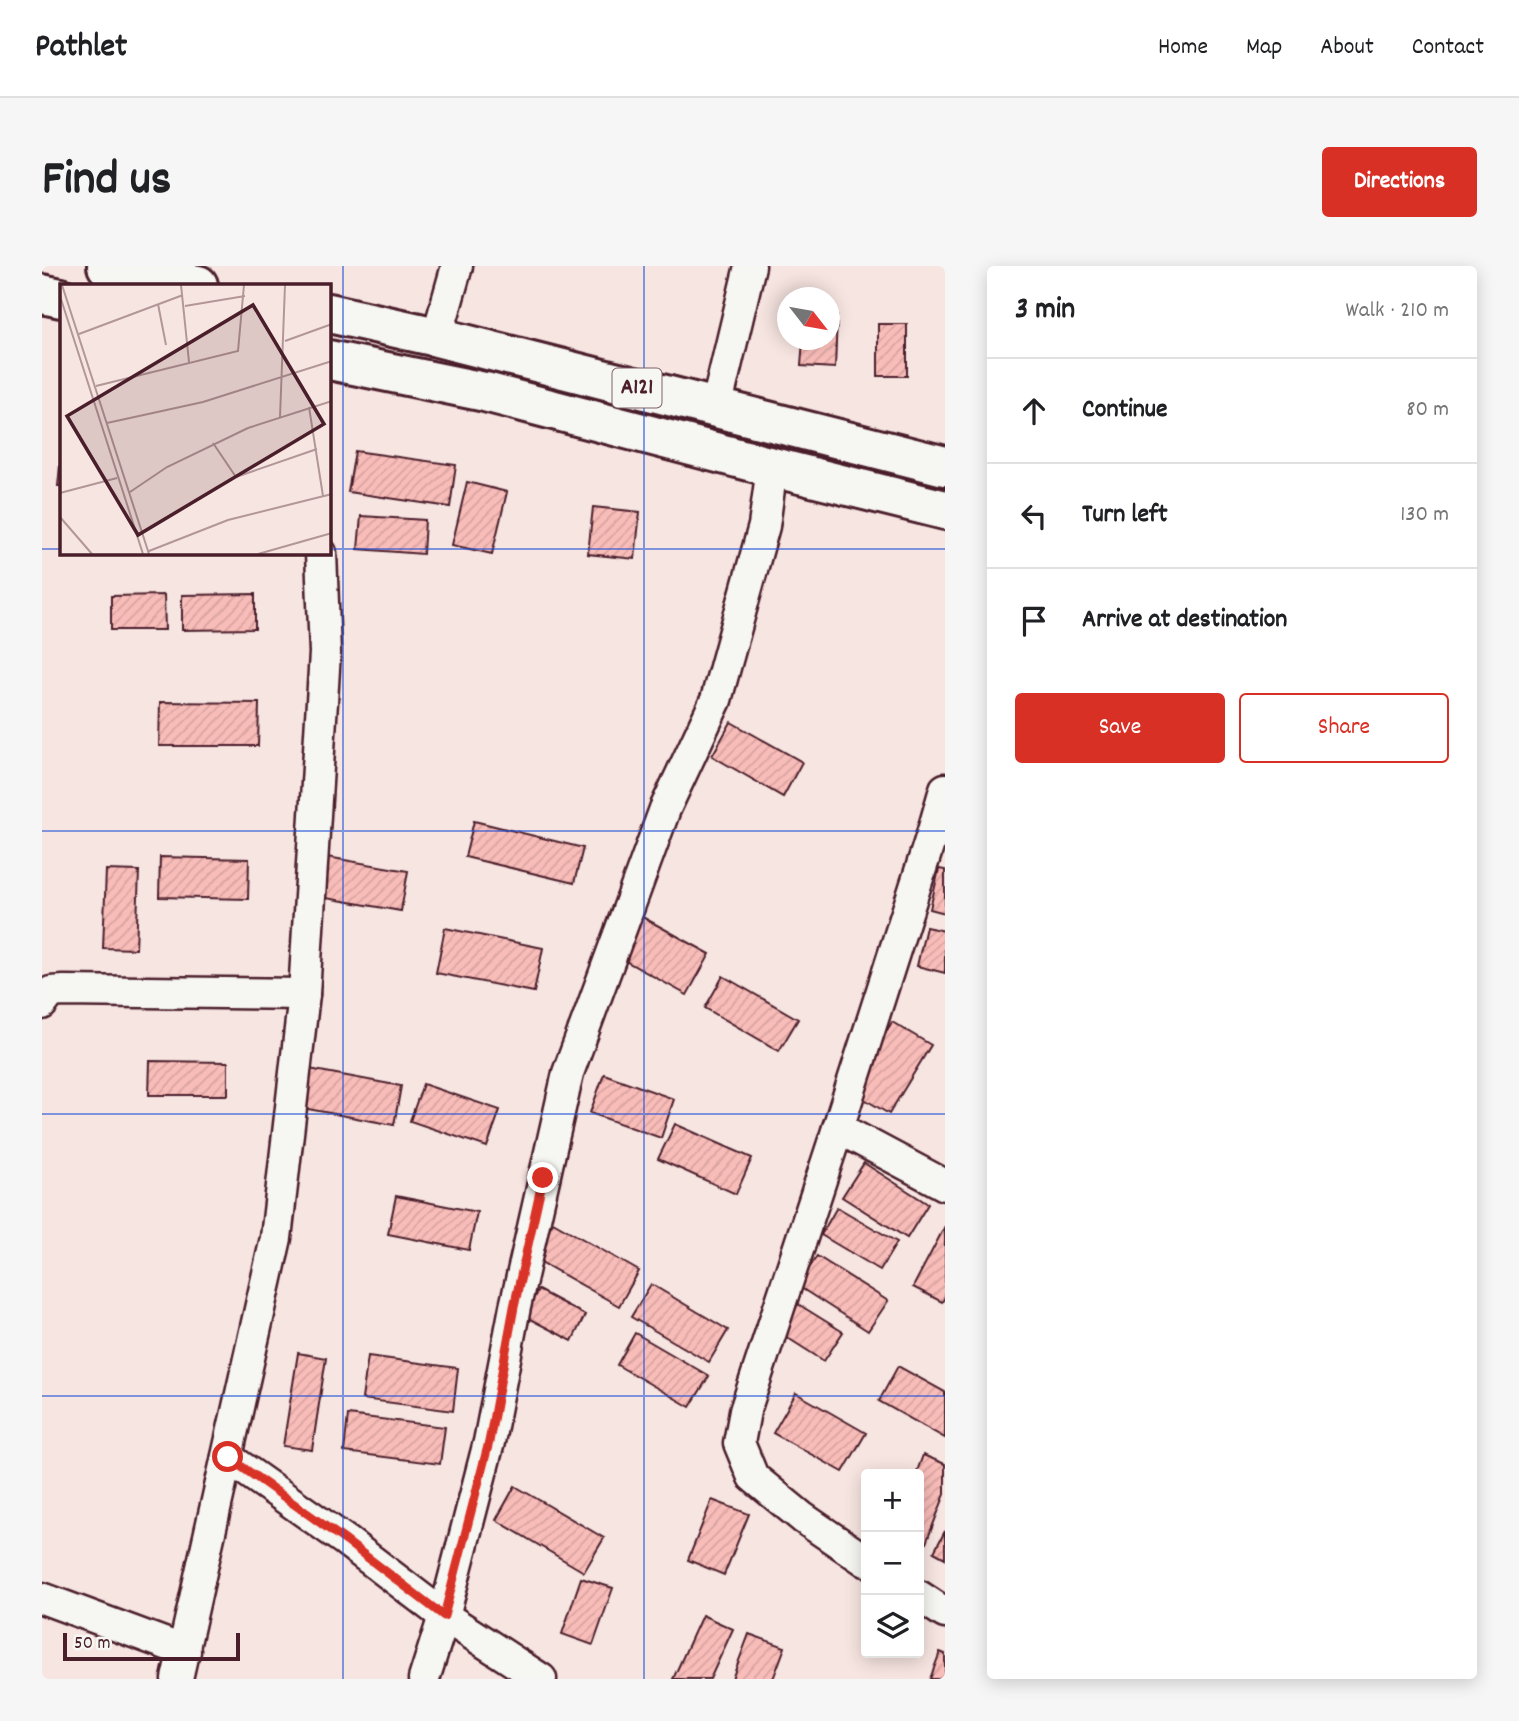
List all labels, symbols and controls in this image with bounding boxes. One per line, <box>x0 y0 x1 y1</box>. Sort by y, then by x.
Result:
text: Pathlet <box>35 25 127 72</box>
text: Home <box>1158 31 1208 65</box>
text: Map <box>1246 31 1282 65</box>
text: About <box>1320 31 1374 65</box>
text: Contact <box>1412 31 1484 65</box>
text: Find us <box>42 147 171 217</box>
button: Directions <box>1322 147 1477 217</box>
inset map <box>60 284 331 555</box>
north arrow <box>777 287 840 350</box>
text: 3 min <box>1015 290 1075 333</box>
text: Walk · 210 m <box>1346 295 1449 328</box>
road number: A121 <box>612 368 662 407</box>
icon: ahead <box>1015 392 1053 430</box>
text: Continue <box>1082 392 1167 429</box>
text: 80 m <box>1406 394 1449 427</box>
icon: left <box>1015 497 1053 535</box>
text: Turn left <box>1082 497 1168 534</box>
text: 130 m <box>1400 499 1449 532</box>
icon: arrive <box>1015 602 1053 640</box>
text: Arrive at destination <box>1082 602 1287 639</box>
button: Save <box>1015 693 1225 763</box>
button: Share <box>1239 693 1449 763</box>
route end <box>527 1162 558 1193</box>
route start <box>212 1441 243 1472</box>
map controls <box>861 1469 924 1658</box>
button: + <box>861 1469 924 1532</box>
button: − <box>861 1532 924 1595</box>
button: layers <box>861 1595 924 1658</box>
scale bar <box>63 1630 240 1662</box>
text: 50 m <box>74 1631 111 1658</box>

